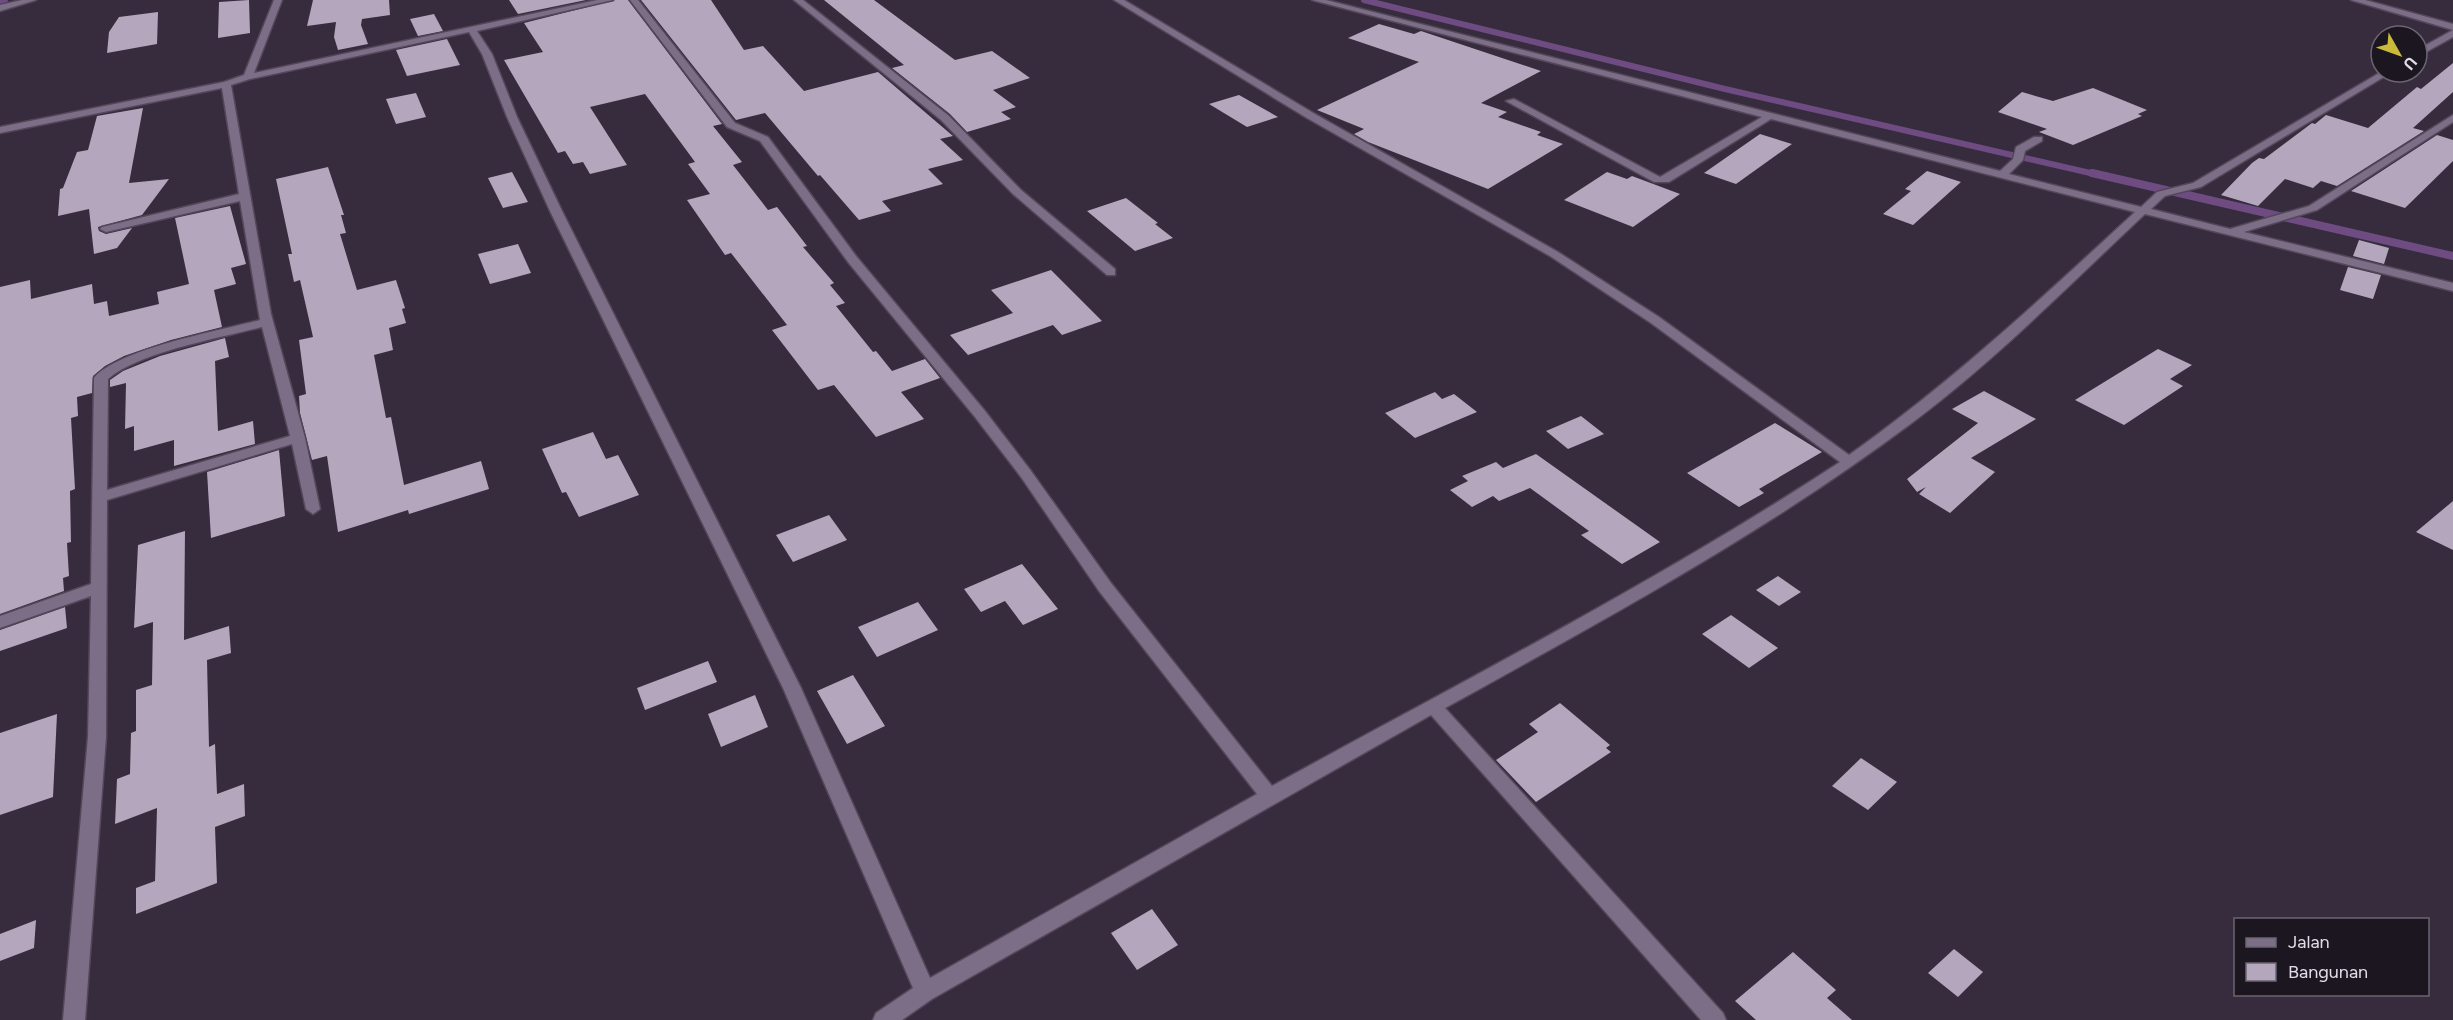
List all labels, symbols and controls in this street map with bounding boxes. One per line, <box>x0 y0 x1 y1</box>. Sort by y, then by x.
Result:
north arrow <box>2369 24 2429 84</box>
text: U <box>2399 53 2421 74</box>
legend <box>2234 918 2429 996</box>
text: Jalan <box>2288 931 2330 953</box>
text: Bangunan <box>2288 961 2368 983</box>

